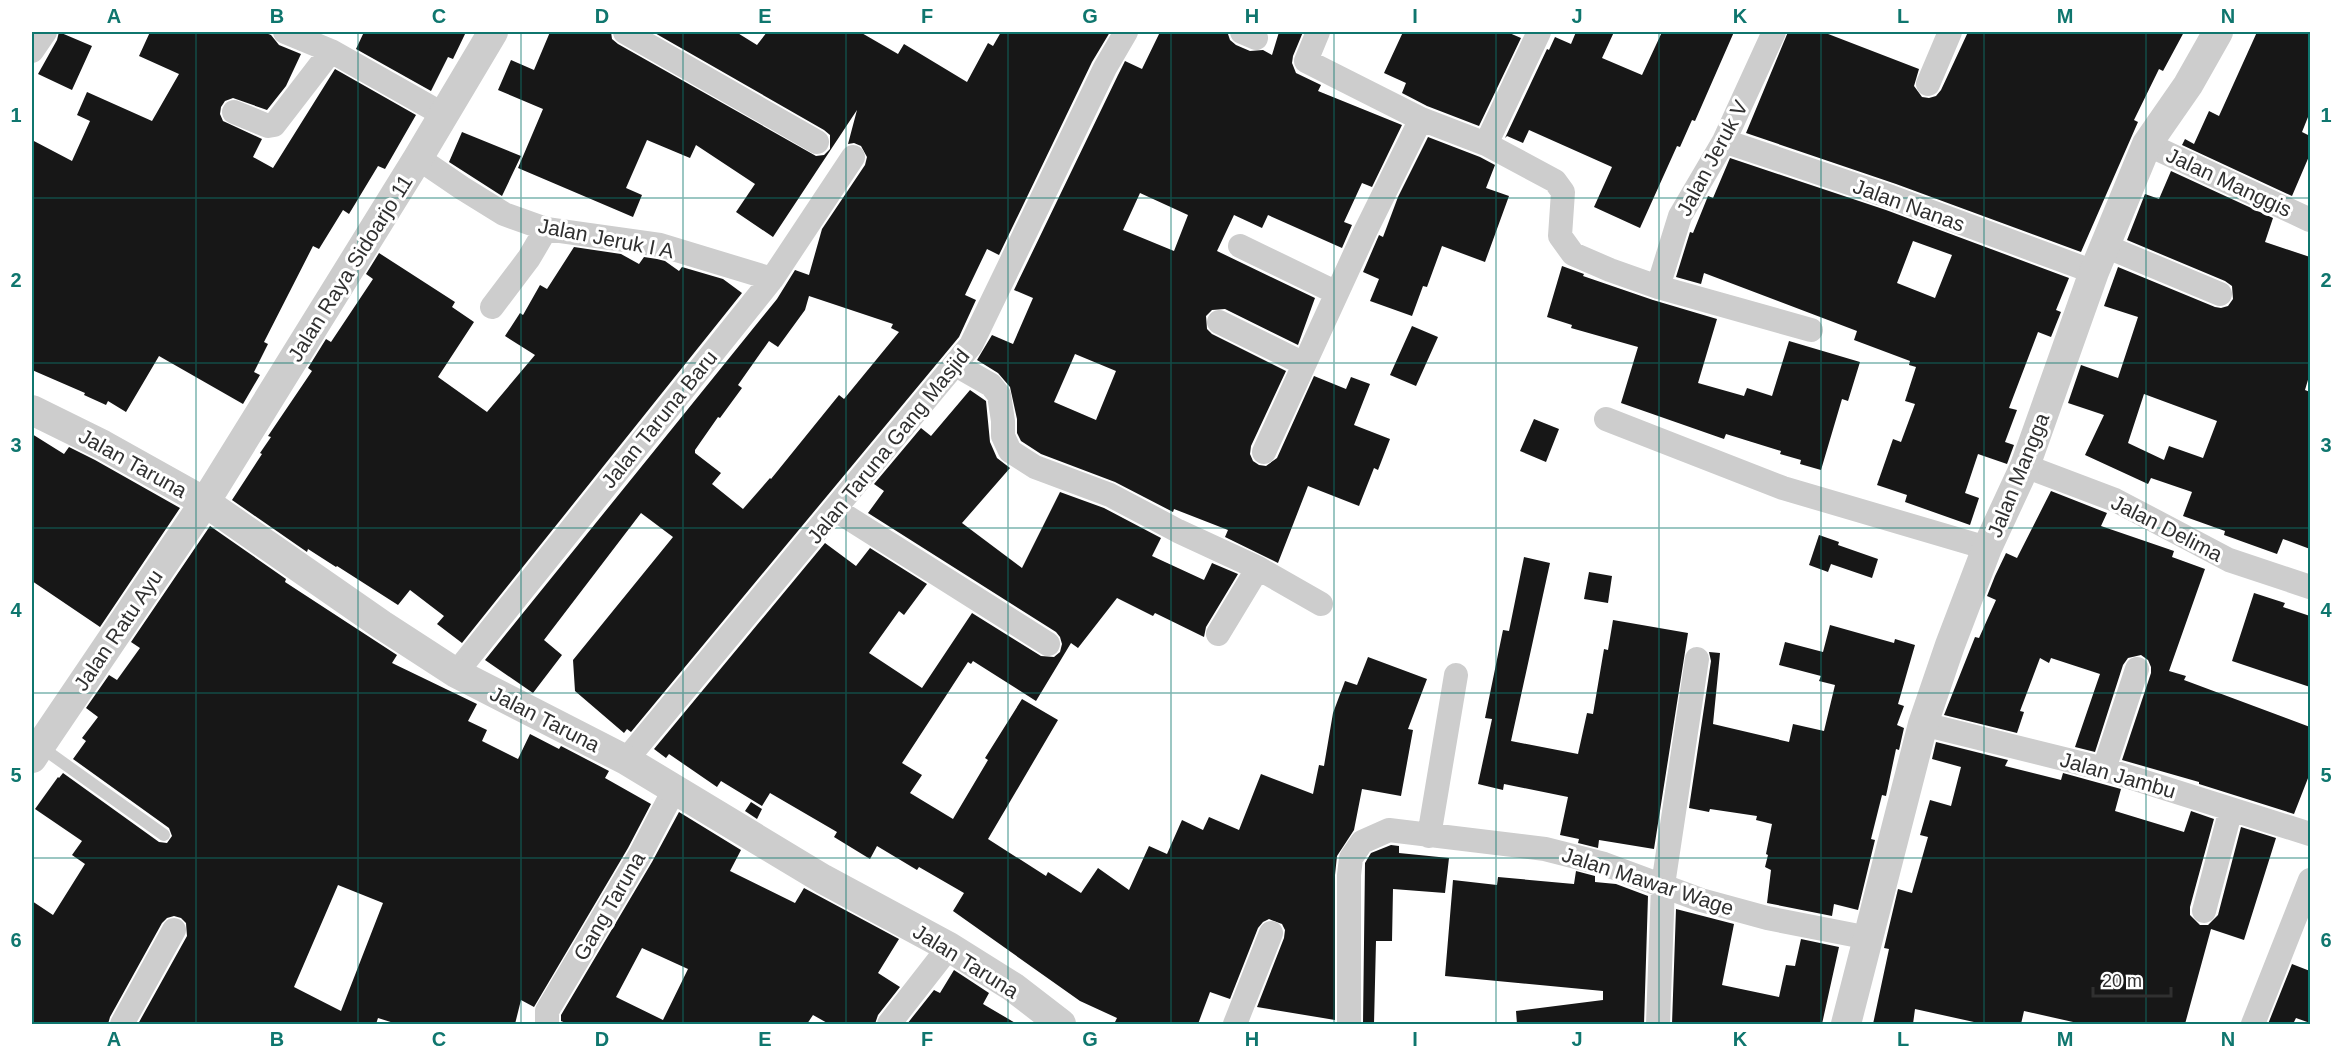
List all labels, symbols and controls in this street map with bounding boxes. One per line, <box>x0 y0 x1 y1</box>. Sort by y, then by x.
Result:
text: A <box>107 5 121 27</box>
text: B <box>270 5 284 27</box>
text: C <box>432 5 446 27</box>
text: D <box>595 5 609 27</box>
text: E <box>758 5 772 27</box>
text: F <box>921 5 933 27</box>
text: G <box>1082 5 1098 27</box>
text: H <box>1245 5 1259 27</box>
text: I <box>1412 5 1418 27</box>
text: J <box>1571 5 1583 27</box>
text: K <box>1733 5 1748 27</box>
text: L <box>1897 5 1909 27</box>
text: M <box>2057 5 2073 27</box>
text: N <box>2221 5 2235 27</box>
street label: Jalan Jeruk V <box>1672 96 1752 220</box>
text: 1 <box>10 104 22 126</box>
text: 1 <box>2320 104 2332 126</box>
street label: Jalan Manggis <box>2163 143 2295 221</box>
street label: Jalan Raya Sidoarjo 11 <box>283 170 417 366</box>
street label: Jalan Nanas <box>1850 174 1968 236</box>
street label: Jalan Jeruk I A <box>536 214 676 262</box>
text: 2 <box>10 269 22 291</box>
text: 2 <box>2320 269 2332 291</box>
street label: Jalan Taruna Gang Masjid <box>802 344 974 548</box>
street label: Jalan Taruna Baru <box>597 346 721 492</box>
street label: Jalan Mangga <box>1983 409 2053 540</box>
street label: Jalan Taruna <box>75 424 191 502</box>
text: 3 <box>10 434 22 456</box>
text: 3 <box>2320 434 2332 456</box>
street label: Jalan Delima <box>2108 490 2227 566</box>
street label: Jalan Ratu Ayu <box>69 565 167 695</box>
text: 4 <box>10 599 22 621</box>
text: 4 <box>2320 599 2332 621</box>
street label: Jalan Taruna <box>486 682 604 757</box>
street label: Jalan Jambu <box>2058 748 2178 802</box>
text: 5 <box>10 764 22 786</box>
text: 5 <box>2320 764 2332 786</box>
street label: Jalan Mawar Wage <box>1559 842 1737 920</box>
street label: Gang Taruna <box>569 848 649 964</box>
street label: Jalan Taruna <box>909 919 1023 1003</box>
text: 6 <box>10 929 22 951</box>
text: 6 <box>2320 929 2332 951</box>
scale bar <box>2093 960 2171 998</box>
text: 20 m <box>2102 971 2142 991</box>
text: A <box>107 1028 121 1050</box>
text: B <box>270 1028 284 1050</box>
text: C <box>432 1028 446 1050</box>
text: D <box>595 1028 609 1050</box>
text: E <box>758 1028 772 1050</box>
text: F <box>921 1028 933 1050</box>
text: G <box>1082 1028 1098 1050</box>
text: H <box>1245 1028 1259 1050</box>
text: I <box>1412 1028 1418 1050</box>
text: J <box>1571 1028 1583 1050</box>
text: K <box>1733 1028 1748 1050</box>
text: L <box>1897 1028 1909 1050</box>
text: M <box>2057 1028 2073 1050</box>
text: N <box>2221 1028 2235 1050</box>

